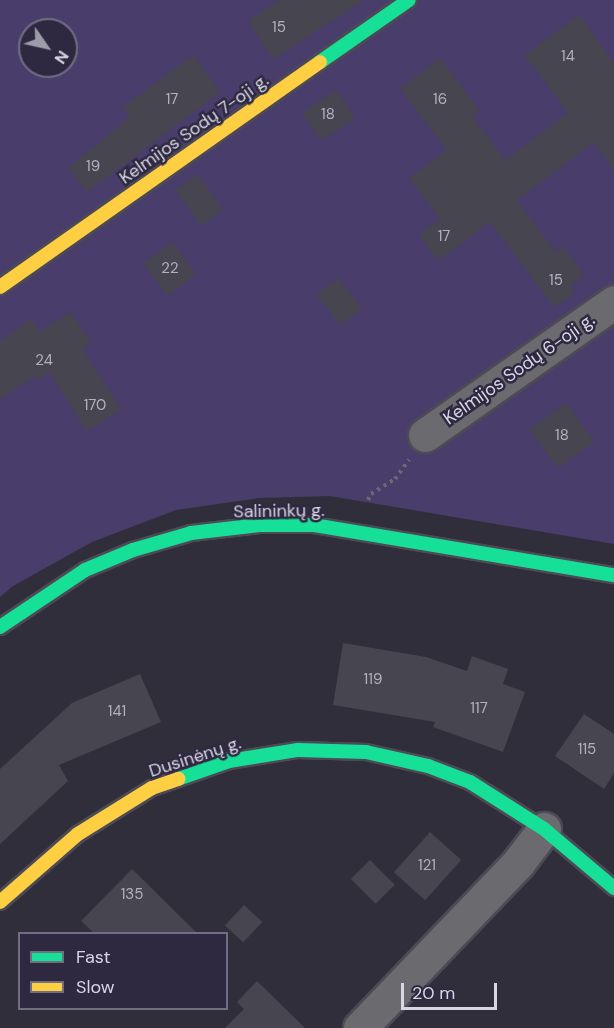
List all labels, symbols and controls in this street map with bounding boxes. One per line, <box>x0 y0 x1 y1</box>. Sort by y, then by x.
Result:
north arrow <box>18 18 78 78</box>
house number: 15 <box>272 19 286 37</box>
text: N <box>50 47 74 68</box>
house number: 14 <box>561 48 575 66</box>
street label: Kelmijos Sodų 7-oji g. <box>115 69 273 189</box>
house number: 17 <box>166 91 178 109</box>
house number: 16 <box>433 91 447 109</box>
house number: 18 <box>321 106 335 124</box>
house number: 19 <box>86 158 100 176</box>
house number: 17 <box>438 228 450 246</box>
house number: 22 <box>161 260 179 278</box>
house number: 15 <box>549 272 563 290</box>
street label: Kelmijos Sodų 6-oji g. <box>439 309 599 429</box>
house number: 24 <box>35 352 53 370</box>
house number: 170 <box>84 397 106 415</box>
house number: 18 <box>555 427 569 445</box>
street label: Salininkų g. <box>233 499 325 523</box>
house number: 119 <box>364 671 382 689</box>
house number: 117 <box>470 700 488 718</box>
house number: 141 <box>108 703 126 721</box>
street label: Dusinėnų g. <box>146 732 244 782</box>
house number: 115 <box>578 741 596 759</box>
house number: 121 <box>418 857 436 875</box>
house number: 135 <box>121 886 143 904</box>
legend <box>18 932 228 1010</box>
text: Fast <box>76 945 111 969</box>
scale bar <box>404 971 500 1009</box>
text: Slow <box>76 975 115 999</box>
text: 20 m <box>412 981 455 1005</box>

